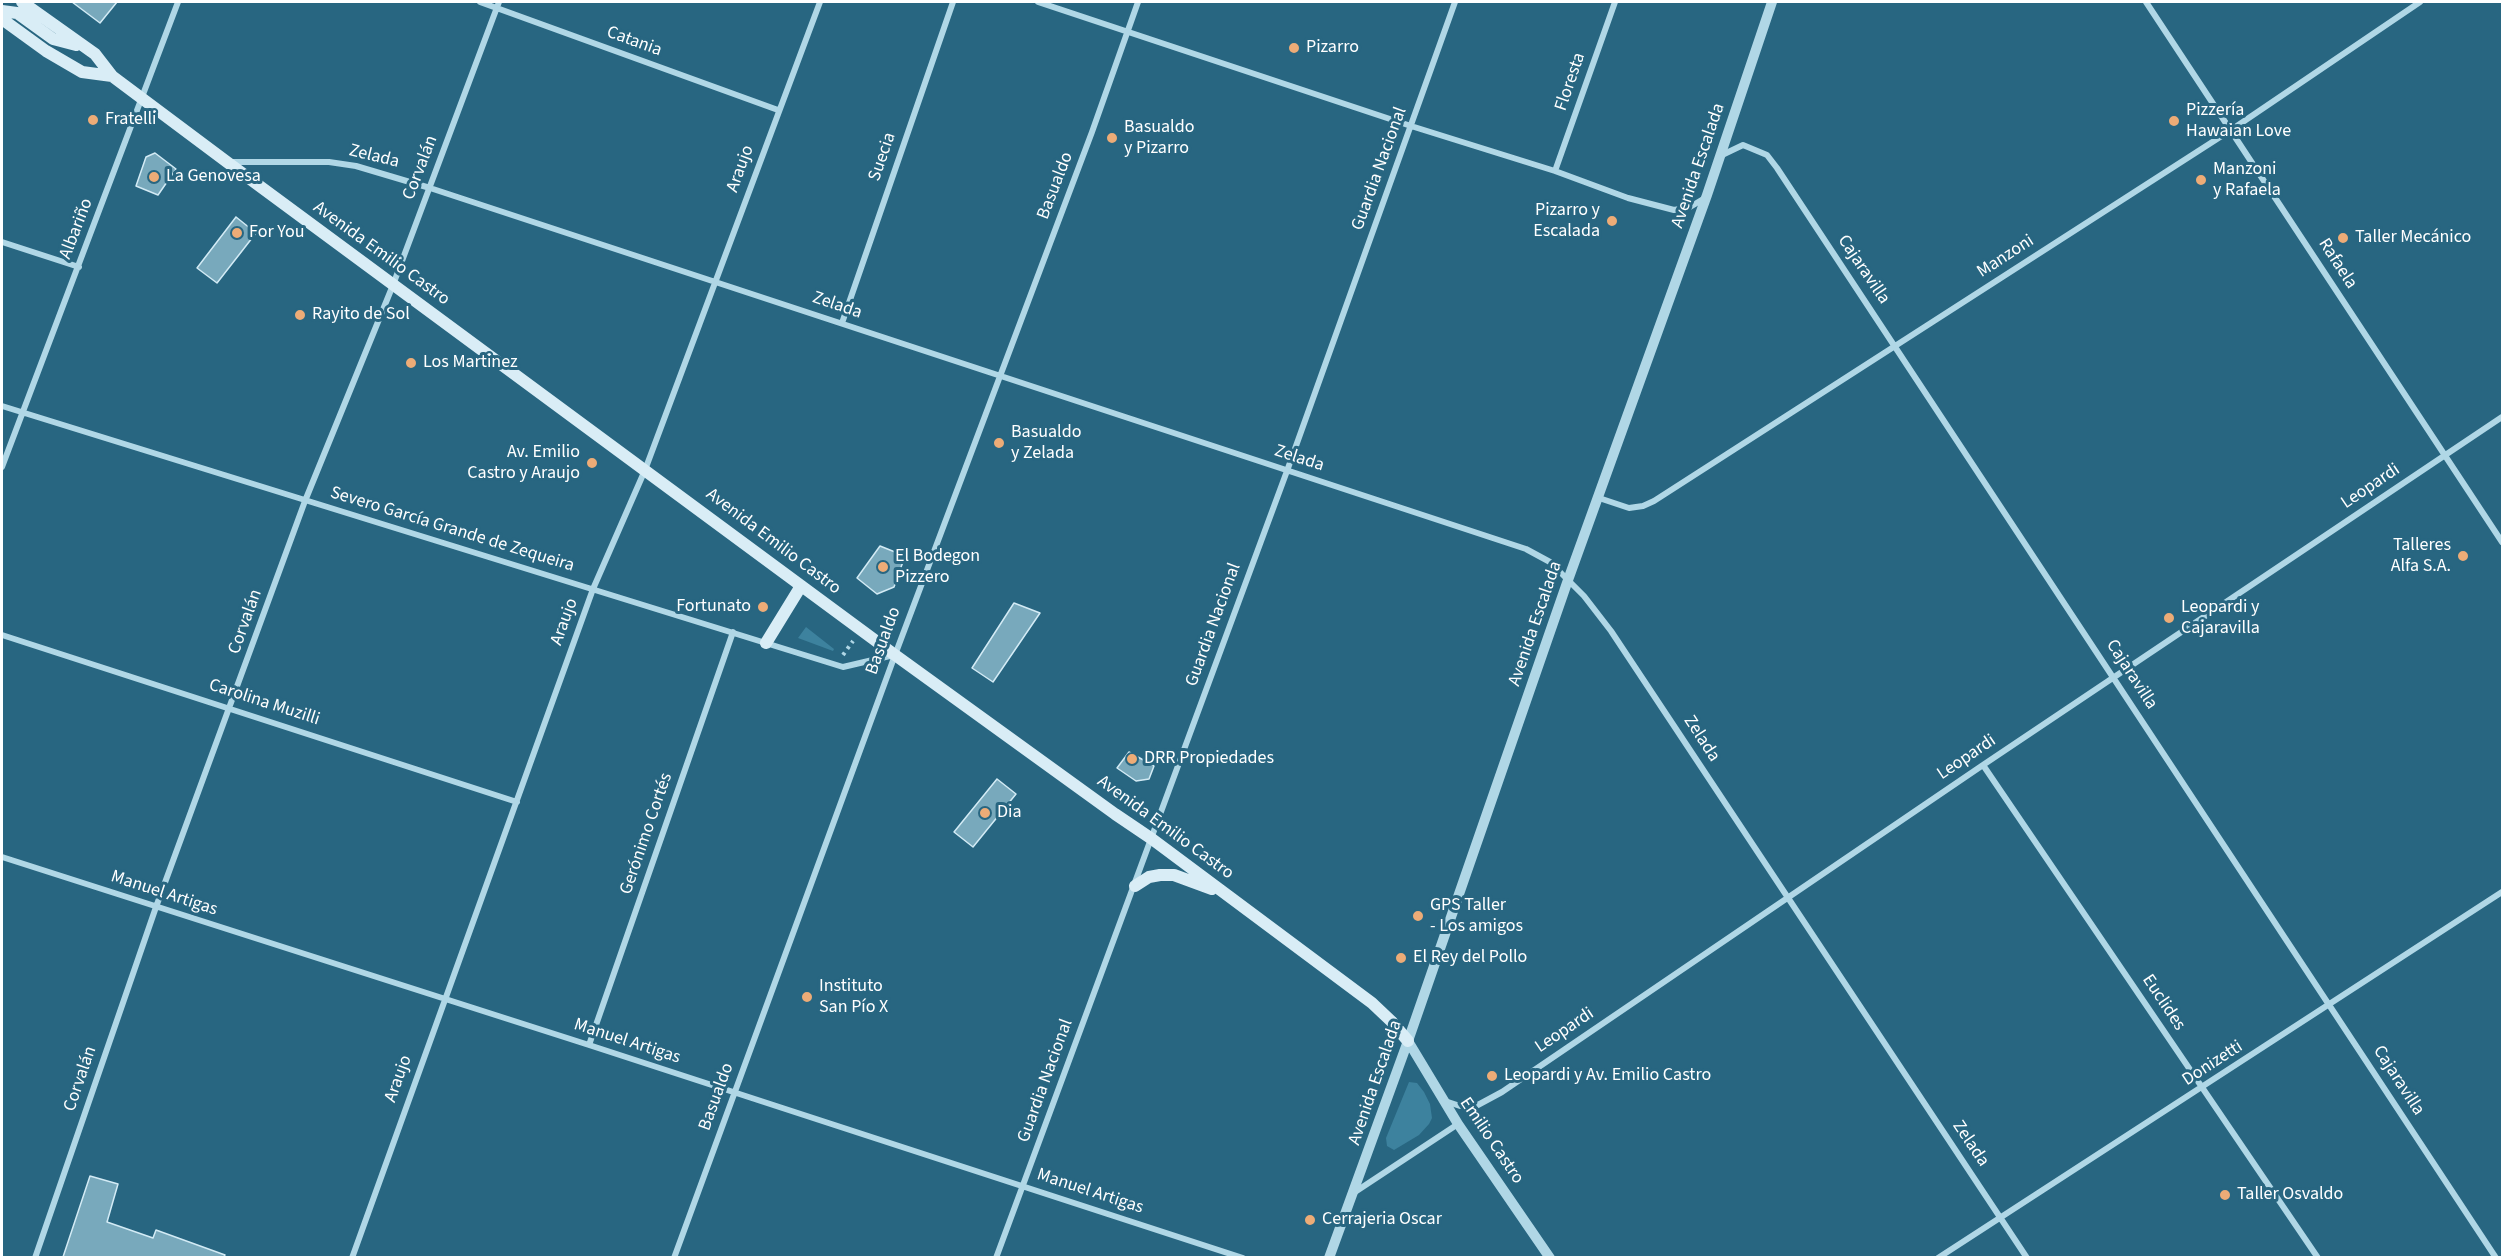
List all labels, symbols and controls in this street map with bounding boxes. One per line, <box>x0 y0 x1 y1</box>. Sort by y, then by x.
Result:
street label: Catania <box>603 22 665 62</box>
place label: Pizarro <box>1306 37 1359 59</box>
marker: Pizarro <box>1287 41 1301 55</box>
street label: Floresta <box>1551 50 1591 114</box>
place label: Pizzería Hawaian Love <box>2186 100 2291 142</box>
street label: Avenida Escalada <box>1668 101 1730 231</box>
street label: Guardia Nacional <box>1348 104 1412 234</box>
place label: Fratelli <box>105 109 157 131</box>
marker: Fratelli <box>86 113 100 127</box>
marker: Pizzería Hawaian Love <box>2167 114 2181 128</box>
place label: Basualdo y Pizarro <box>1124 117 1194 160</box>
street label: Suecia <box>865 130 901 184</box>
marker: Basualdo y Pizarro <box>1105 131 1119 145</box>
street label: Corvalán <box>399 133 443 203</box>
street label: Zelada <box>347 140 401 174</box>
street label: Araujo <box>723 142 759 196</box>
street label: Basualdo <box>1033 149 1079 223</box>
place label: Manzoni y Rafaela <box>2213 159 2281 201</box>
place label: La Genovesa <box>166 166 261 188</box>
marker: La Genovesa <box>147 170 161 184</box>
marker: Manzoni y Rafaela <box>2194 173 2208 187</box>
street label: Albariño <box>56 196 98 262</box>
street label: Avenida Emilio Castro <box>309 197 453 311</box>
place label: Pizarro y Escalada <box>1533 200 1600 242</box>
marker: Pizarro y Escalada <box>1605 214 1619 228</box>
place label: For You <box>249 222 305 244</box>
marker: For You <box>230 226 244 240</box>
place label: Taller Mecánico <box>2355 227 2471 249</box>
street label: Cajaravilla <box>1832 231 1894 309</box>
street label: Manzoni <box>1973 231 2039 283</box>
marker: Taller Mecánico <box>2336 231 2350 245</box>
street label: Rafaela <box>2313 235 2361 293</box>
street label: Zelada <box>809 287 865 325</box>
place label: Rayito de Sol <box>312 304 410 326</box>
marker: Rayito de Sol <box>293 308 307 322</box>
place label: Los Martinez <box>423 352 518 374</box>
marker: Los Martinez <box>404 356 418 370</box>
place label: Basualdo y Zelada <box>1011 422 1081 464</box>
marker: Basualdo y Zelada <box>992 436 1006 450</box>
street label: Zelada <box>1271 441 1327 477</box>
place label: Av. Emilio Castro y Araujo <box>467 442 580 484</box>
marker: Av. Emilio Castro y Araujo <box>585 456 599 470</box>
street label: Leopardi <box>2337 459 2405 515</box>
street label: Severo García Grande de Zequeira <box>327 483 577 577</box>
street label: Avenida Emilio Castro <box>701 484 845 600</box>
place label: Talleres Alfa S.A. <box>2391 535 2451 578</box>
place label: El Bodegon Pizzero <box>895 546 980 588</box>
marker: Talleres Alfa S.A. <box>2456 549 2470 563</box>
street label: Avenida Escalada <box>1505 559 1567 689</box>
marker: El Bodegon Pizzero <box>876 560 890 574</box>
street label: Guardia Nacional <box>1182 560 1246 690</box>
street label: Corvalán <box>224 587 268 657</box>
street label: Araujo <box>547 595 583 649</box>
place label: Fortunato <box>676 596 751 618</box>
place label: Leopardi y Cajaravilla <box>2181 597 2260 640</box>
marker: Fortunato <box>756 600 770 614</box>
street label: Basualdo <box>862 604 906 678</box>
marker: Leopardi y Cajaravilla <box>2162 611 2176 625</box>
street label: Cajaravilla <box>2100 636 2162 714</box>
street label: Carolina Muzilli <box>206 675 322 731</box>
street label: Zelada <box>1678 712 1724 766</box>
street label: Leopardi <box>1933 730 2001 786</box>
place label: DRR Propiedades <box>1144 748 1274 770</box>
marker: DRR Propiedades <box>1125 752 1139 766</box>
street label: Gerónimo Cortés <box>616 770 678 898</box>
street label: Avenida Emilio Castro <box>1093 771 1237 885</box>
place label: Dia <box>997 802 1022 824</box>
marker: Dia <box>978 806 992 820</box>
street label: Manuel Artigas <box>108 867 220 921</box>
place label: GPS Taller - Los amigos <box>1430 895 1523 938</box>
marker: GPS Taller - Los amigos <box>1411 909 1425 923</box>
place label: El Rey del Pollo <box>1413 947 1527 969</box>
marker: El Rey del Pollo <box>1394 951 1408 965</box>
street label: Euclides <box>2136 971 2190 1035</box>
place label: Instituto San Pío X <box>819 976 888 1018</box>
marker: Instituto San Pío X <box>800 990 814 1004</box>
street label: Leopardi <box>1531 1003 1599 1059</box>
street label: Manuel Artigas <box>571 1015 683 1069</box>
street label: Guardia Nacional <box>1014 1016 1078 1146</box>
street label: Avenida Escalada <box>1345 1018 1407 1148</box>
street label: Donizetti <box>2179 1037 2247 1091</box>
street label: Cajaravilla <box>2367 1042 2429 1120</box>
street label: Corvalán <box>60 1044 102 1114</box>
street label: Araujo <box>381 1052 417 1106</box>
street label: Basualdo <box>695 1060 739 1134</box>
place label: Leopardi y Av. Emilio Castro <box>1504 1065 1711 1087</box>
marker: Leopardi y Av. Emilio Castro <box>1485 1069 1499 1083</box>
street label: Emilio Castro <box>1454 1094 1528 1188</box>
street label: Zelada <box>1947 1117 1993 1171</box>
street label: Manuel Artigas <box>1034 1165 1146 1219</box>
place label: Taller Osvaldo <box>2237 1184 2343 1206</box>
marker: Taller Osvaldo <box>2218 1188 2232 1202</box>
place label: Cerrajeria Oscar <box>1322 1209 1442 1231</box>
marker: Cerrajeria Oscar <box>1303 1213 1317 1227</box>

